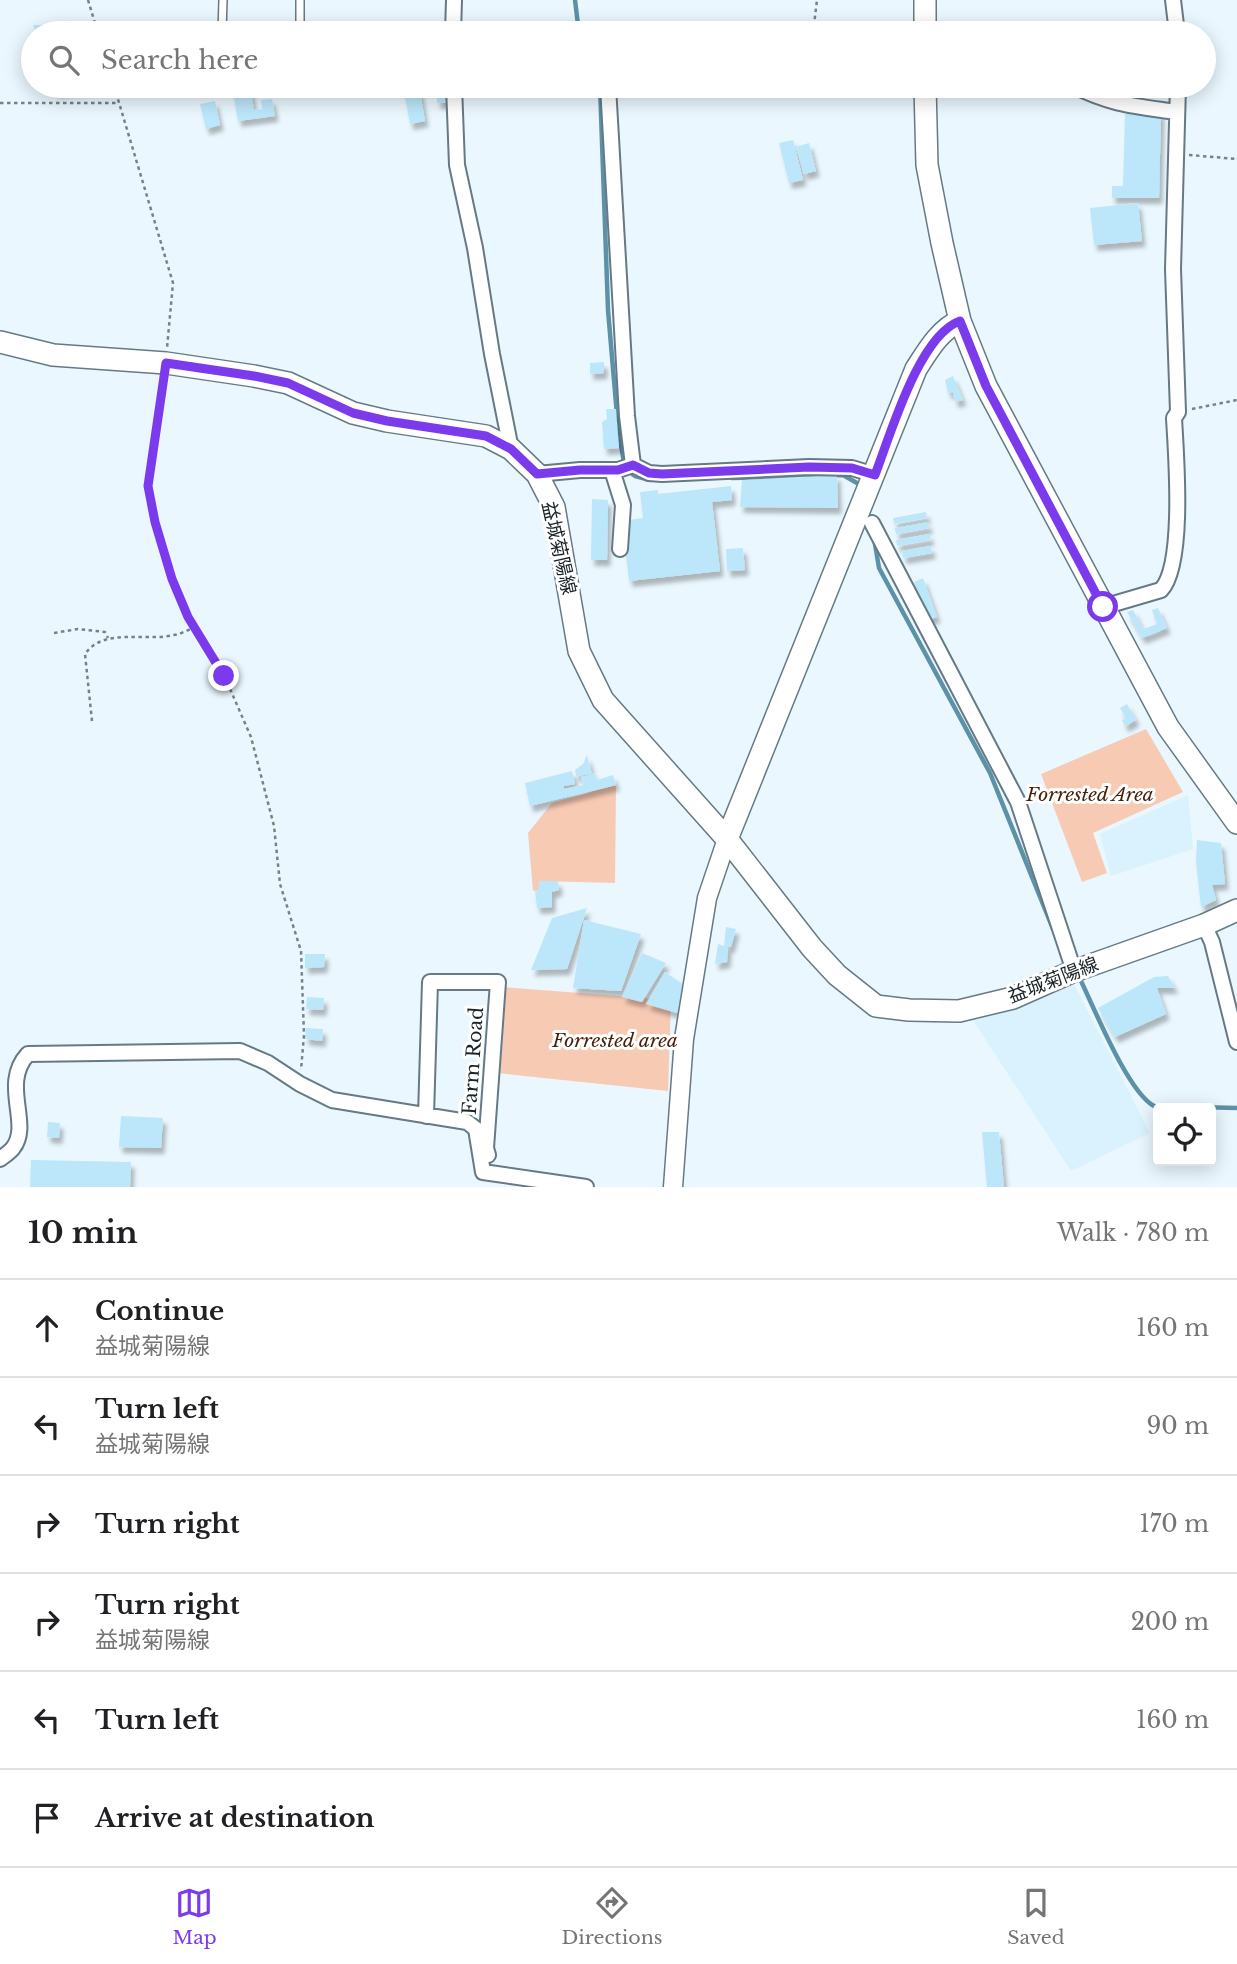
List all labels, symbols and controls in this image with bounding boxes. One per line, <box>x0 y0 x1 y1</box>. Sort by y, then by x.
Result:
search box <box>21 21 1216 98</box>
icon: search <box>45 41 83 79</box>
text: Search here <box>101 44 258 76</box>
street label: 益城菊陽線 <box>537 499 581 597</box>
route start <box>1087 591 1118 622</box>
route end <box>208 660 239 691</box>
park label: Forrested Area <box>1025 783 1154 806</box>
street label: 益城菊陽線 <box>1005 952 1101 1008</box>
street label: Farm Road <box>458 1006 488 1116</box>
park label: Forrested area <box>551 1029 678 1052</box>
map controls <box>1153 1103 1216 1166</box>
button: locate <box>1153 1103 1216 1166</box>
text: 10 min <box>28 1214 138 1251</box>
text: Walk · 780 m <box>1057 1219 1209 1247</box>
text: Continue <box>95 1295 224 1327</box>
icon: ahead <box>28 1309 66 1347</box>
text: 160 m <box>1136 1314 1209 1342</box>
text: 益城菊陽線 <box>95 1332 210 1360</box>
text: Turn left <box>95 1393 219 1425</box>
icon: left <box>28 1407 66 1445</box>
text: 90 m <box>1147 1412 1209 1440</box>
text: 益城菊陽線 <box>95 1430 210 1458</box>
icon: right <box>28 1505 66 1543</box>
text: Turn right <box>95 1508 240 1540</box>
text: 170 m <box>1139 1510 1209 1538</box>
text: Turn right <box>95 1589 240 1621</box>
icon: right <box>28 1603 66 1641</box>
text: 200 m <box>1131 1608 1209 1636</box>
text: 益城菊陽線 <box>95 1626 210 1654</box>
icon: left <box>28 1701 66 1739</box>
text: Turn left <box>95 1704 219 1736</box>
text: 160 m <box>1136 1706 1209 1734</box>
icon: arrive <box>28 1799 66 1837</box>
text: Arrive at destination <box>95 1802 375 1834</box>
tab: Map <box>172 1884 217 1949</box>
tab: Directions <box>561 1884 662 1949</box>
tab: Saved <box>1007 1884 1065 1949</box>

